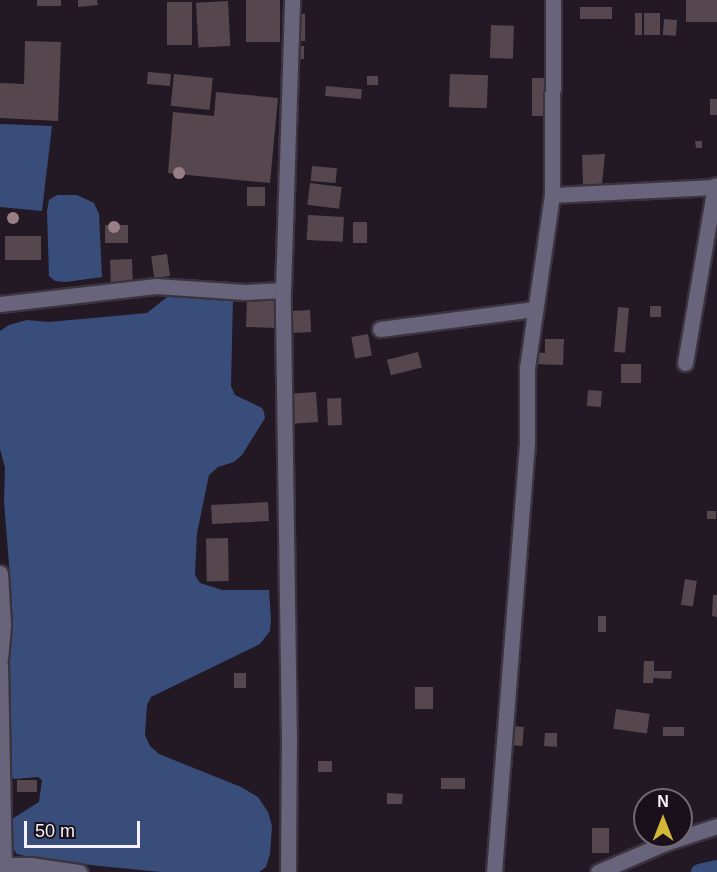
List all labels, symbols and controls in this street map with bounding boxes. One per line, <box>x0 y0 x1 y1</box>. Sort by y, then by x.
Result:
north arrow <box>633 788 693 848</box>
text: N <box>657 793 669 810</box>
scale bar <box>27 809 142 847</box>
text: 50 m <box>35 821 75 841</box>

